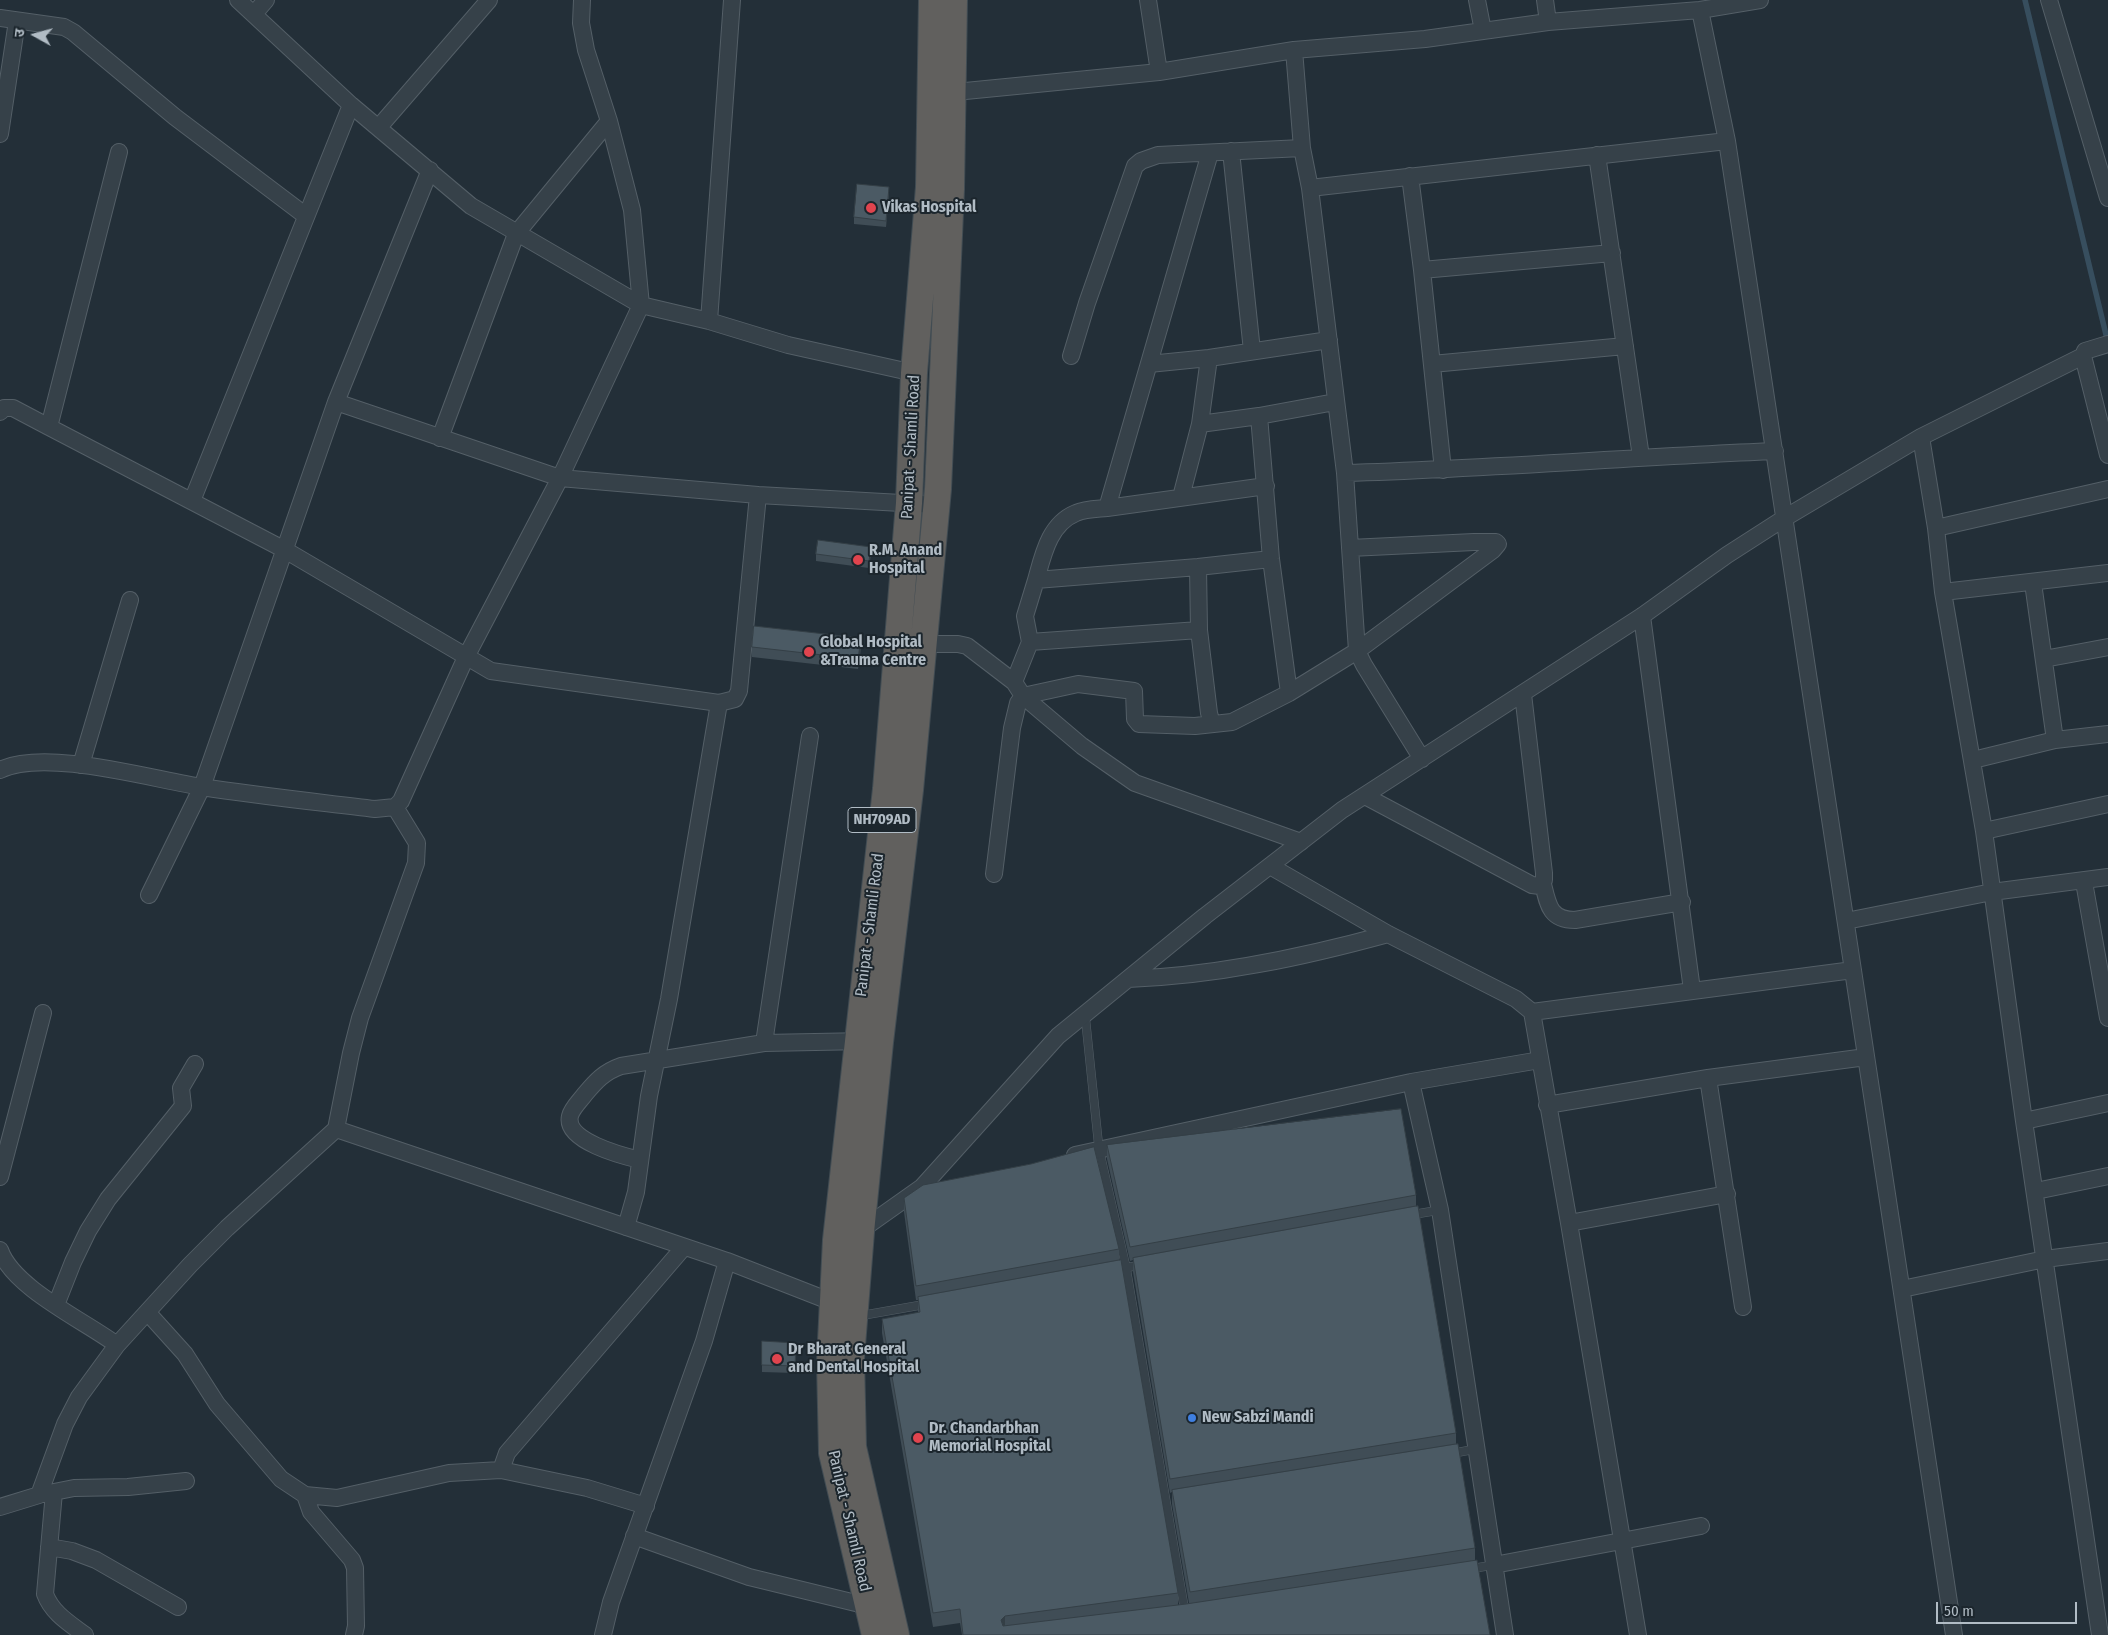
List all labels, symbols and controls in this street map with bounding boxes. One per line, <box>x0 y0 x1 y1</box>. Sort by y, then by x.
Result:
north arrow <box>10 10 60 60</box>
text: उ <box>11 28 29 38</box>
place label: Vikas Hospital <box>882 198 976 218</box>
marker: Vikas Hospital <box>864 201 878 215</box>
street label: Panipat - Shamli Road <box>898 374 924 520</box>
place label: R.M. Anand Hospital <box>869 541 942 579</box>
marker: R.M. Anand Hospital <box>851 553 865 567</box>
place label: Global Hospital &Trauma Centre <box>820 633 926 671</box>
marker: Global Hospital &Trauma Centre <box>802 645 816 659</box>
road number: NH709AD <box>848 808 916 832</box>
street label: Panipat - Shamli Road <box>852 852 888 998</box>
place label: Dr Bharat General and Dental Hospital <box>788 1340 919 1378</box>
marker: Dr Bharat General and Dental Hospital <box>770 1352 784 1366</box>
place label: New Sabzi Mandi <box>1202 1408 1314 1428</box>
marker: New Sabzi Mandi <box>1186 1412 1198 1424</box>
place label: Dr. Chandarbhan Memorial Hospital <box>929 1419 1051 1457</box>
marker: Dr. Chandarbhan Memorial Hospital <box>911 1431 925 1445</box>
street label: Panipat - Shamli Road <box>823 1448 875 1594</box>
scale bar <box>1938 1592 2079 1624</box>
text: 50 m <box>1944 1602 1974 1620</box>

